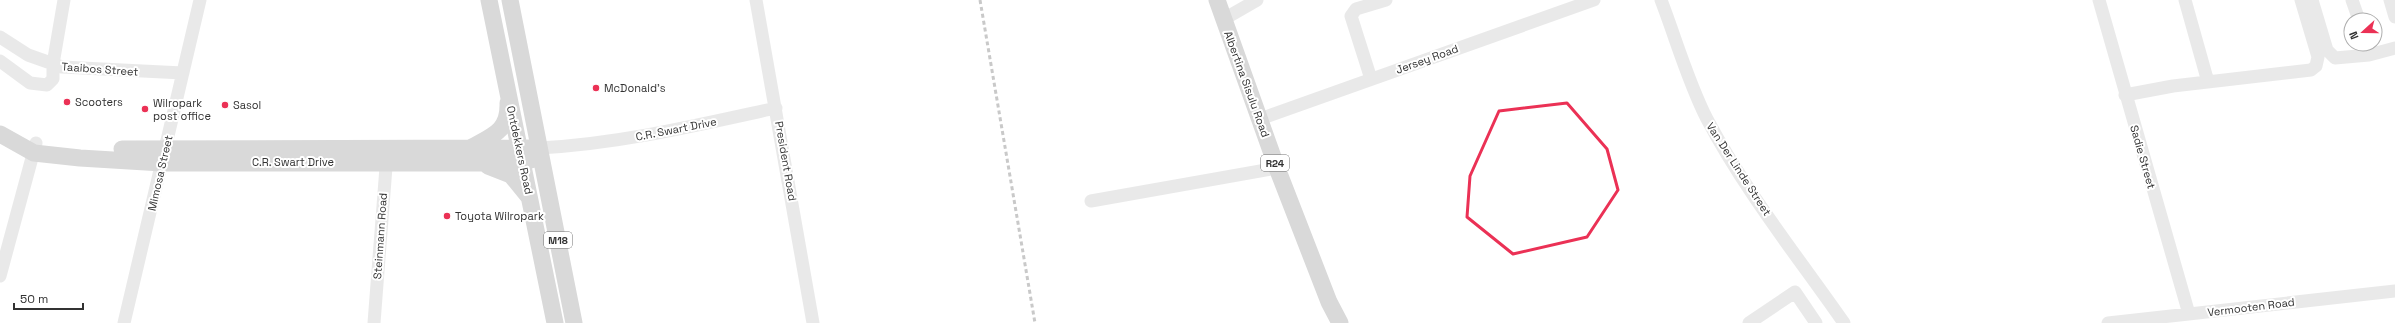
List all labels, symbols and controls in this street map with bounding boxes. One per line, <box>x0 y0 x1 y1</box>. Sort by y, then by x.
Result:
north arrow <box>2343 12 2383 52</box>
street label: Albertina Sisulu Road <box>1221 29 1273 139</box>
text: N <box>2346 30 2362 42</box>
street label: Jersey Road <box>1394 41 1460 77</box>
street label: Taaibos Street <box>61 59 139 79</box>
place label: McDonald's <box>604 81 666 95</box>
marker: McDonald's <box>591 83 601 93</box>
place label: Scooters <box>75 95 123 109</box>
place label: Wilropark post office <box>153 96 211 123</box>
marker: Scooters <box>62 97 72 107</box>
place label: Sasol <box>233 98 261 112</box>
marker: Sasol <box>220 100 230 110</box>
marker: Wilropark post office <box>140 104 150 114</box>
street label: Ontdekkers Road <box>504 104 536 196</box>
street label: C.R. Swart Drive <box>634 114 718 144</box>
street label: President Road <box>772 120 800 202</box>
street label: Van Der Linde Street <box>1704 120 1774 218</box>
street label: Sadie Street <box>2127 124 2159 190</box>
street label: Mimosa Street <box>145 134 175 212</box>
street label: C.R. Swart Drive <box>252 155 334 169</box>
road number: R24 <box>1261 155 1289 171</box>
street label: Steinmann Road <box>370 192 390 280</box>
place label: Toyota Wilropark <box>455 209 544 223</box>
marker: Toyota Wilropark <box>442 211 452 221</box>
road number: M18 <box>544 232 572 248</box>
scale bar <box>14 285 83 311</box>
text: 50 m <box>20 291 48 307</box>
street label: Vermooten Road <box>2207 295 2295 319</box>

